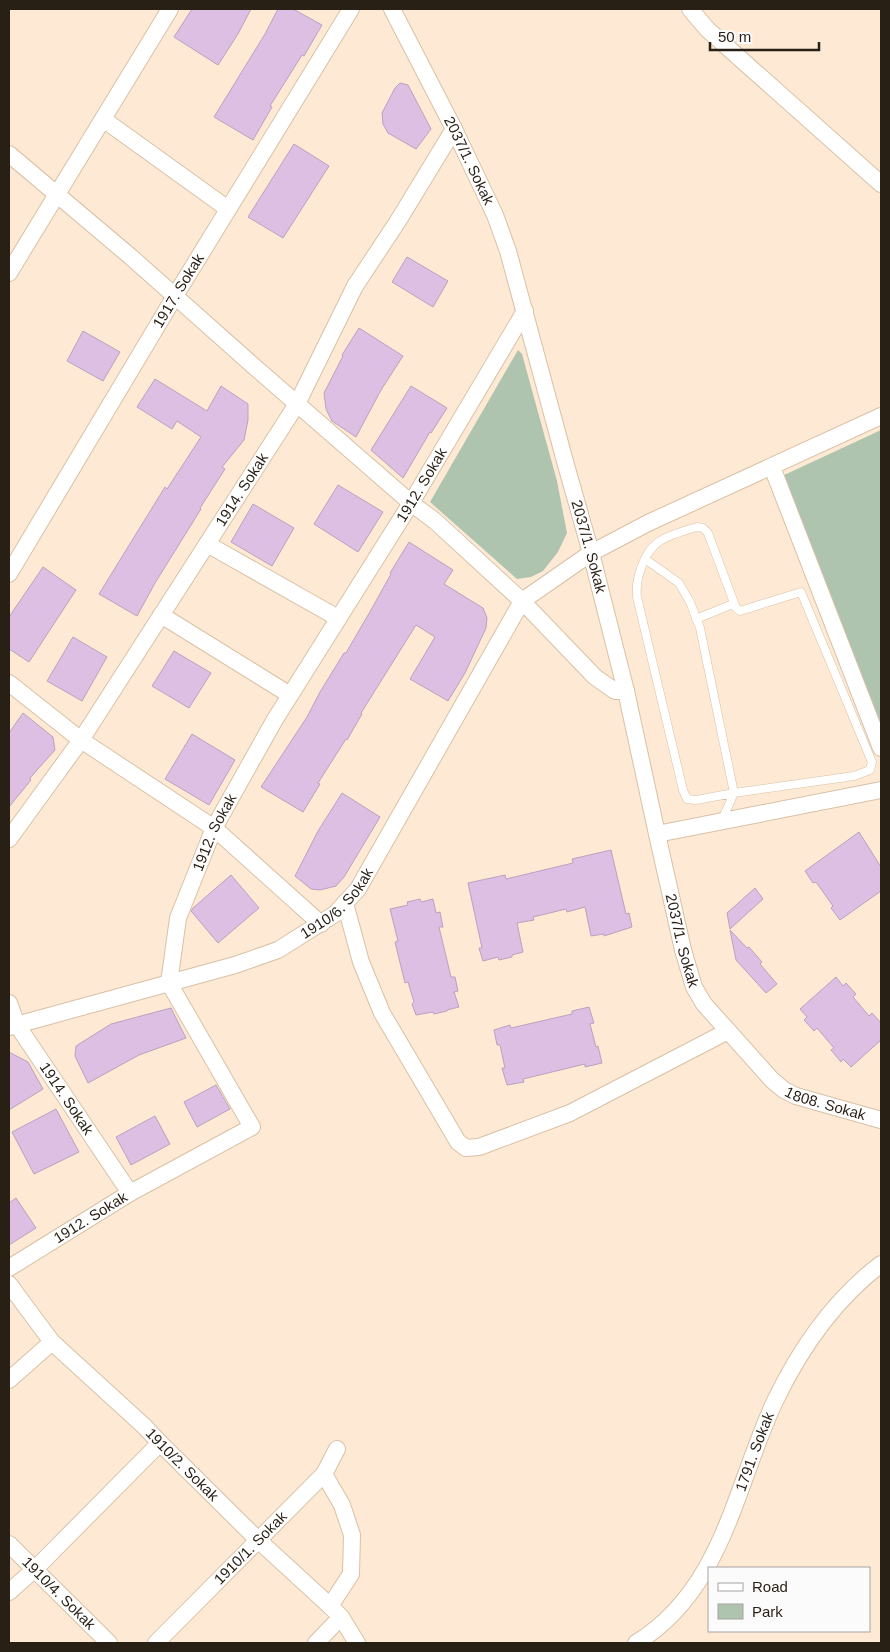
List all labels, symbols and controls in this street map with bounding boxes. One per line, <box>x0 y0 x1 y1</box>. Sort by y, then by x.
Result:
scale bar <box>710 20 819 52</box>
text: 50 m <box>718 28 751 45</box>
street label: 2037/1. Sokak <box>441 113 498 208</box>
street label: 1917. Sokak <box>149 250 207 331</box>
street label: 1912. Sokak <box>392 444 450 525</box>
street label: 1914. Sokak <box>212 449 271 529</box>
street label: 2037/1. Sokak <box>568 498 610 595</box>
street label: 1912. Sokak <box>189 790 240 873</box>
street label: 1910/6. Sokak <box>297 864 376 942</box>
street label: 2037/1. Sokak <box>663 892 703 990</box>
street label: 1914. Sokak <box>37 1059 97 1138</box>
street label: 1808. Sokak <box>782 1083 868 1123</box>
street label: 1912. Sokak <box>50 1188 131 1246</box>
street label: 1791. Sokak <box>732 1409 777 1494</box>
street label: 1910/2. Sokak <box>142 1424 223 1505</box>
street label: 1910/1. Sokak <box>210 1507 290 1588</box>
street label: 1910/4. Sokak <box>19 1553 100 1633</box>
legend <box>708 1567 870 1632</box>
text: Road <box>752 1578 788 1595</box>
text: Park <box>752 1603 783 1620</box>

